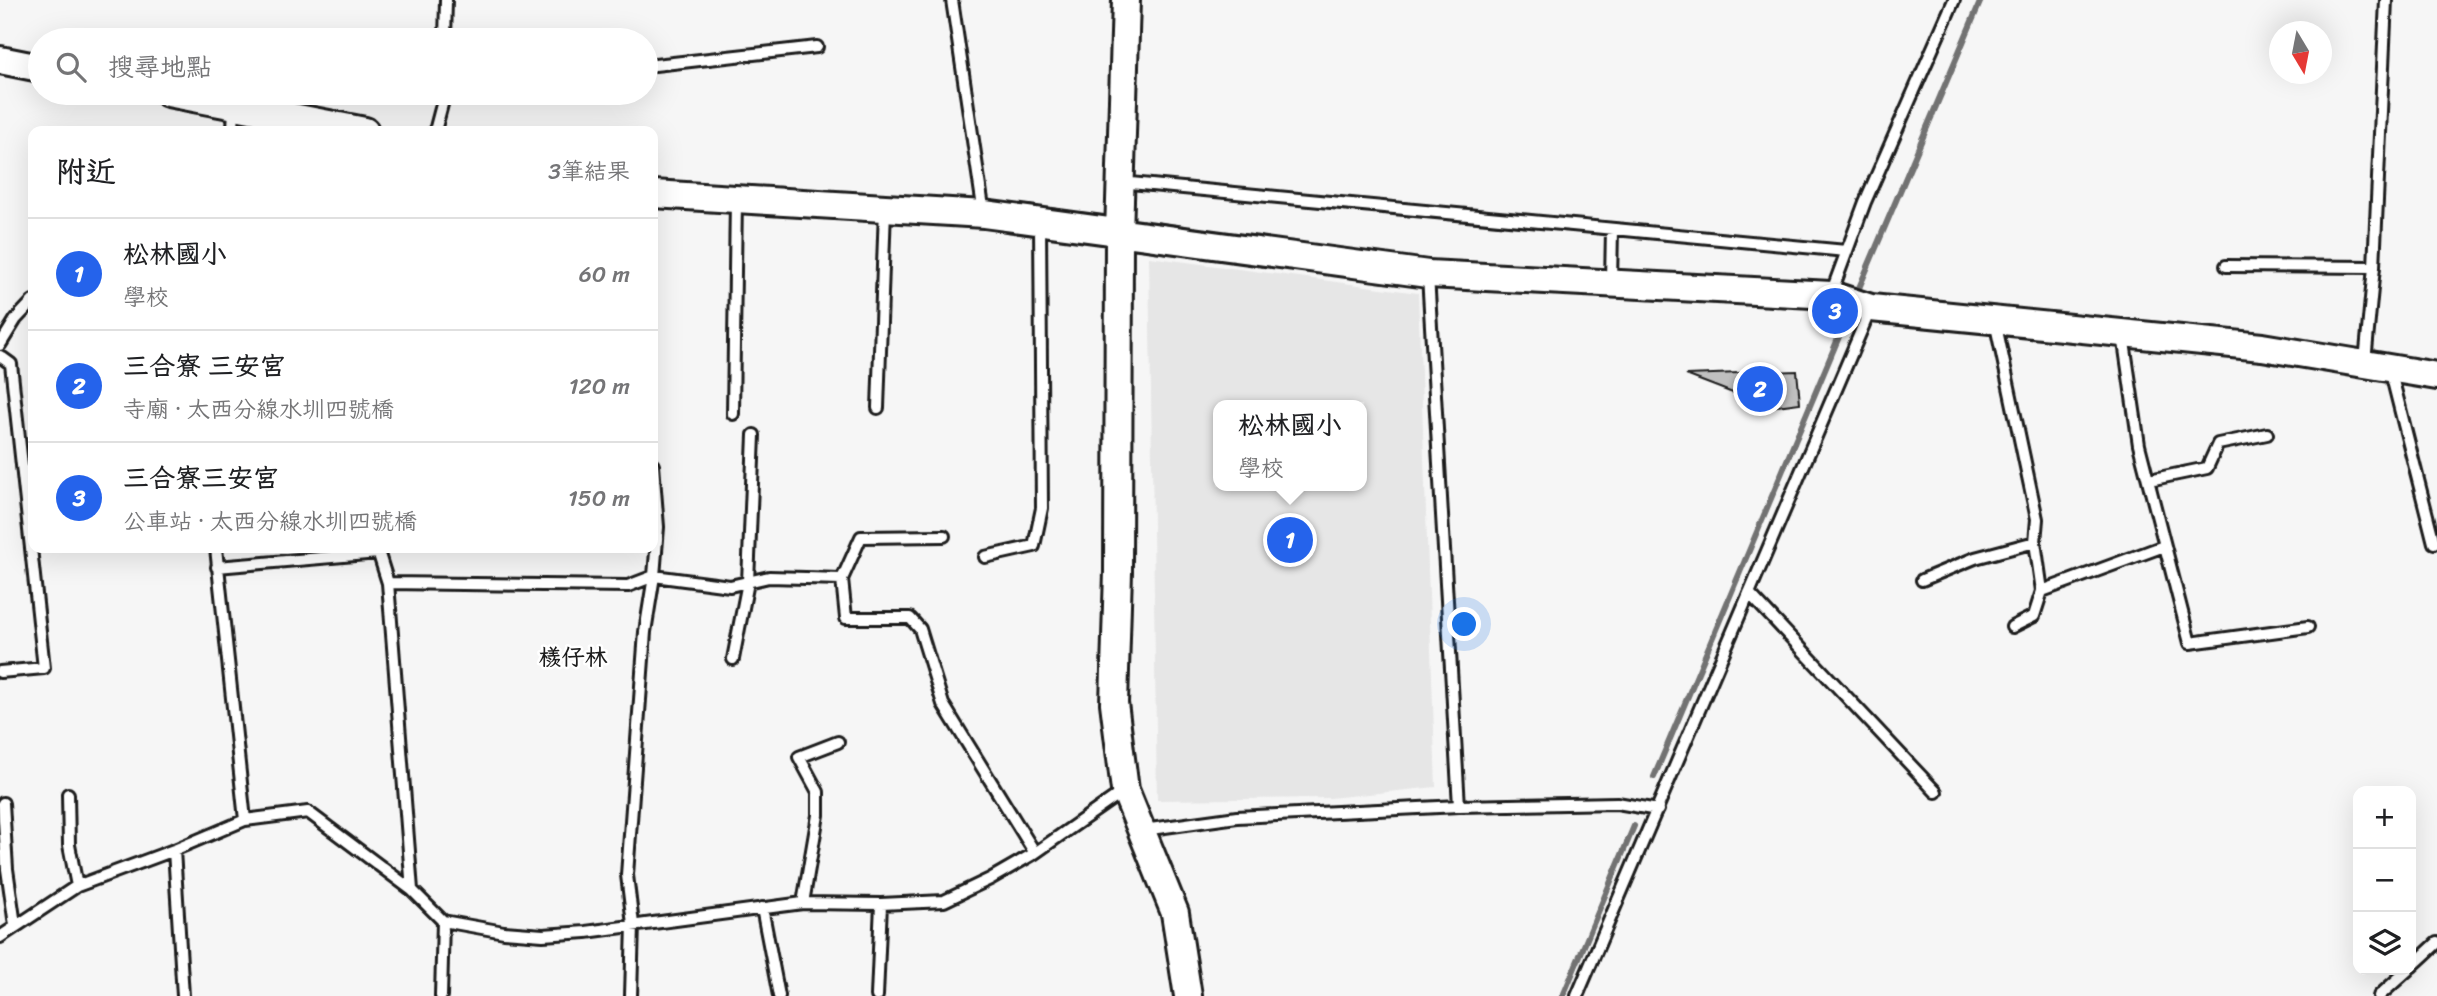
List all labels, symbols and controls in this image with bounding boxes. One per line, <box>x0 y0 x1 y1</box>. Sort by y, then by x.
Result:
north arrow <box>2269 21 2332 84</box>
search box <box>28 28 658 105</box>
text: 搜尋地點 <box>108 44 212 90</box>
icon: search <box>52 48 90 86</box>
text: 附近 <box>56 145 116 199</box>
text: 3筆結果 <box>548 151 630 192</box>
text: 松林國小 <box>123 231 227 277</box>
text: 1 <box>74 254 84 295</box>
text: 60 m <box>579 254 630 295</box>
text: 學校 <box>123 277 169 318</box>
pin: 3 <box>1812 285 1858 337</box>
text: 三合寮 三安宮 <box>123 343 286 389</box>
pin: 2 <box>1737 363 1783 415</box>
text: 2 <box>72 366 86 407</box>
text: 120 m <box>569 366 630 407</box>
text: 寺廟 · 太西分線水圳四號橋 <box>123 389 394 430</box>
popup <box>1213 400 1367 491</box>
text: 松林國小 <box>1238 402 1342 448</box>
text: 學校 <box>1238 448 1284 489</box>
text: 三合寮三安宮 <box>123 455 279 501</box>
text: 3 <box>73 478 85 519</box>
text: 150 m <box>568 478 630 519</box>
text: 公車站 · 太西分線水圳四號橋 <box>123 501 417 542</box>
pin: 1 <box>1267 514 1313 566</box>
your location <box>1447 607 1481 641</box>
district label: 檨仔林 <box>539 637 608 678</box>
map controls <box>2353 786 2416 975</box>
button: + <box>2353 786 2416 849</box>
button: − <box>2353 849 2416 912</box>
button: layers <box>2353 912 2416 975</box>

